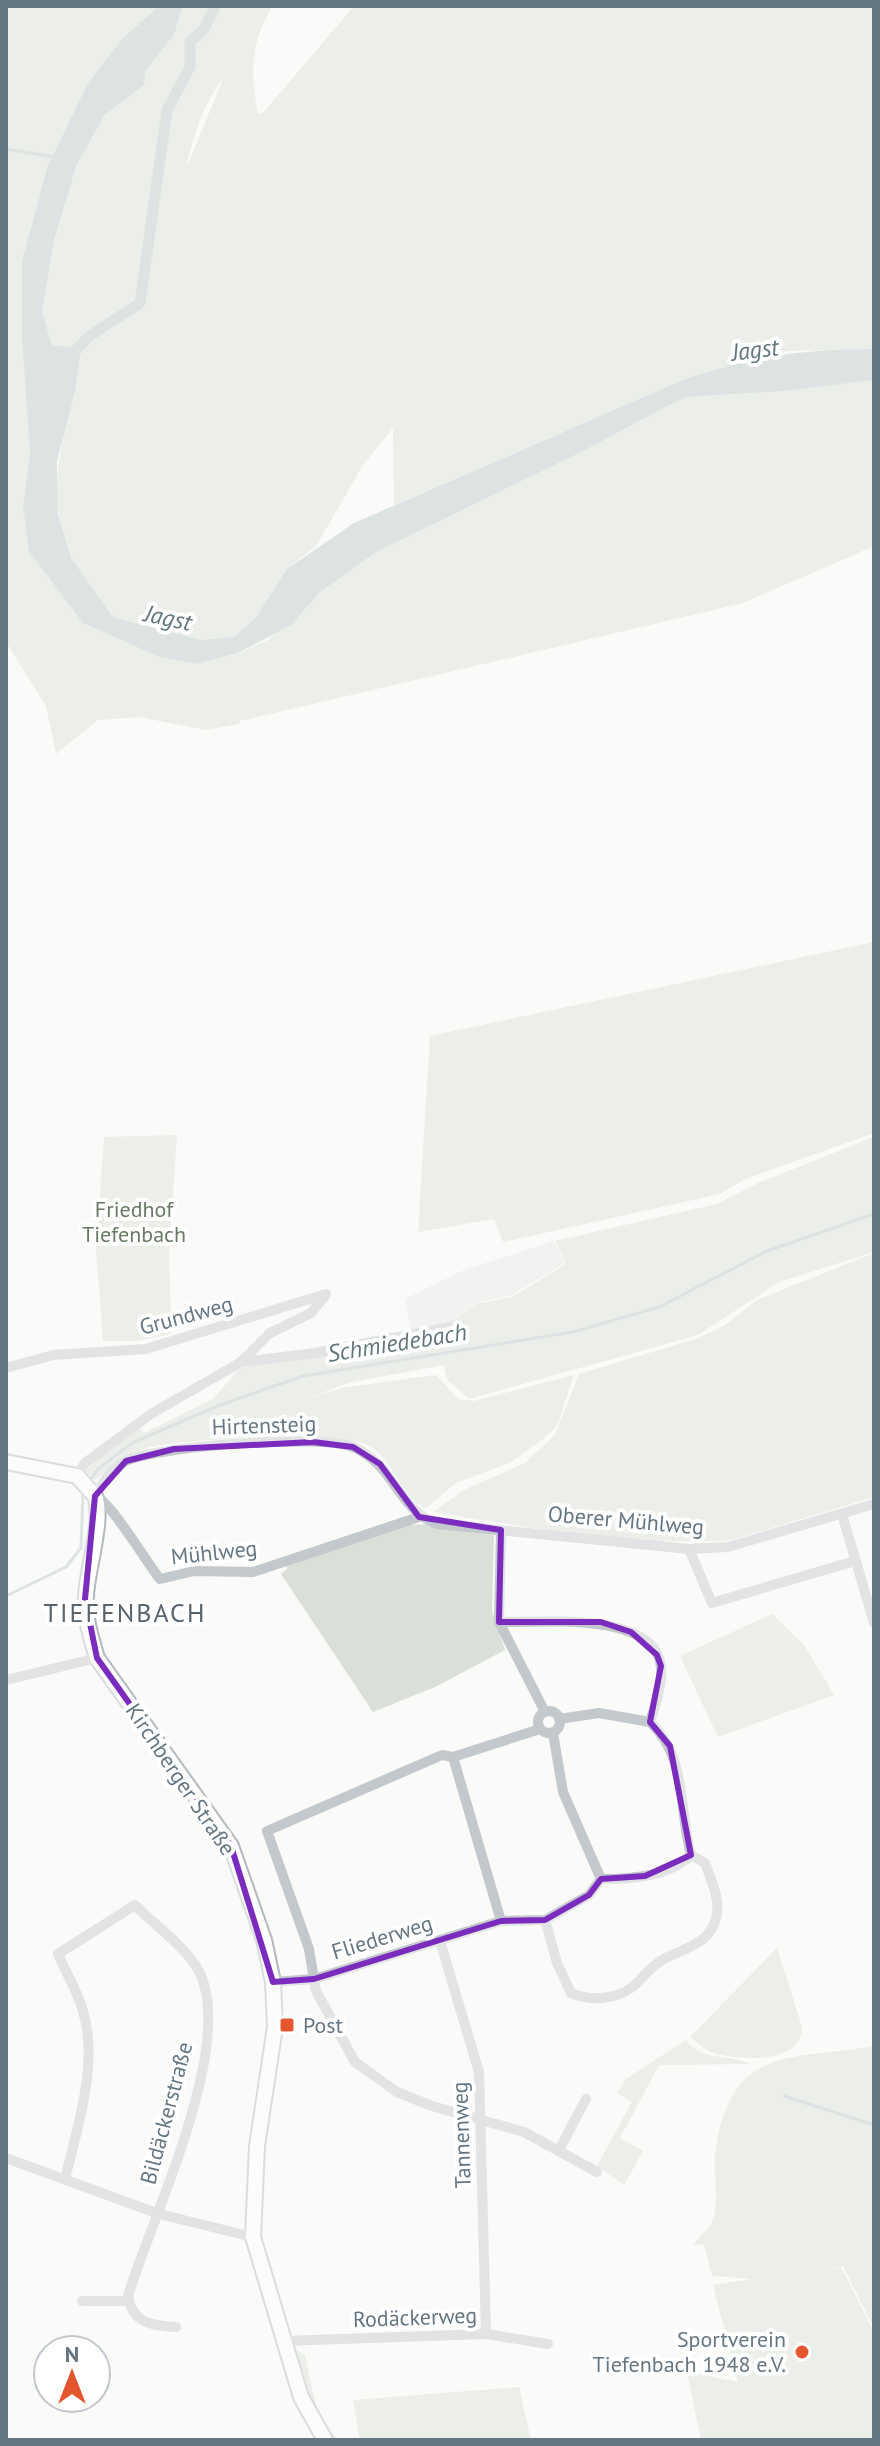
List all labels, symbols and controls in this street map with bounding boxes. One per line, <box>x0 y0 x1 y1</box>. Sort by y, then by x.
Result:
water label: Jagst <box>727 331 782 368</box>
water label: Jagst <box>140 597 196 638</box>
park label: Friedhof Tiefenbach <box>82 1195 186 1248</box>
street label: Grundweg <box>136 1289 236 1341</box>
water label: Schmiedebach <box>325 1316 469 1369</box>
street label: Hirtensteig <box>211 1409 317 1441</box>
street label: Oberer Mühlweg <box>547 1499 705 1541</box>
street label: Mühlweg <box>170 1534 258 1570</box>
district label: TIEFENBACH <box>44 1596 206 1629</box>
street label: Kirchberger Straße <box>120 1698 242 1860</box>
street label: Fliederweg <box>328 1908 436 1966</box>
place label: Post <box>303 2011 344 2039</box>
marker: Post <box>278 2016 296 2034</box>
street label: Bildäckerstraße <box>134 2039 198 2187</box>
street label: Tannenweg <box>445 2081 477 2189</box>
street label: Rodäckerweg <box>352 2301 478 2333</box>
place label: Sportverein Tiefenbach 1948 e.V. <box>593 2325 786 2378</box>
north arrow <box>32 2334 112 2414</box>
text: N <box>65 2340 79 2368</box>
marker: Sportverein Tiefenbach 1948 e.V. <box>793 2343 811 2361</box>

